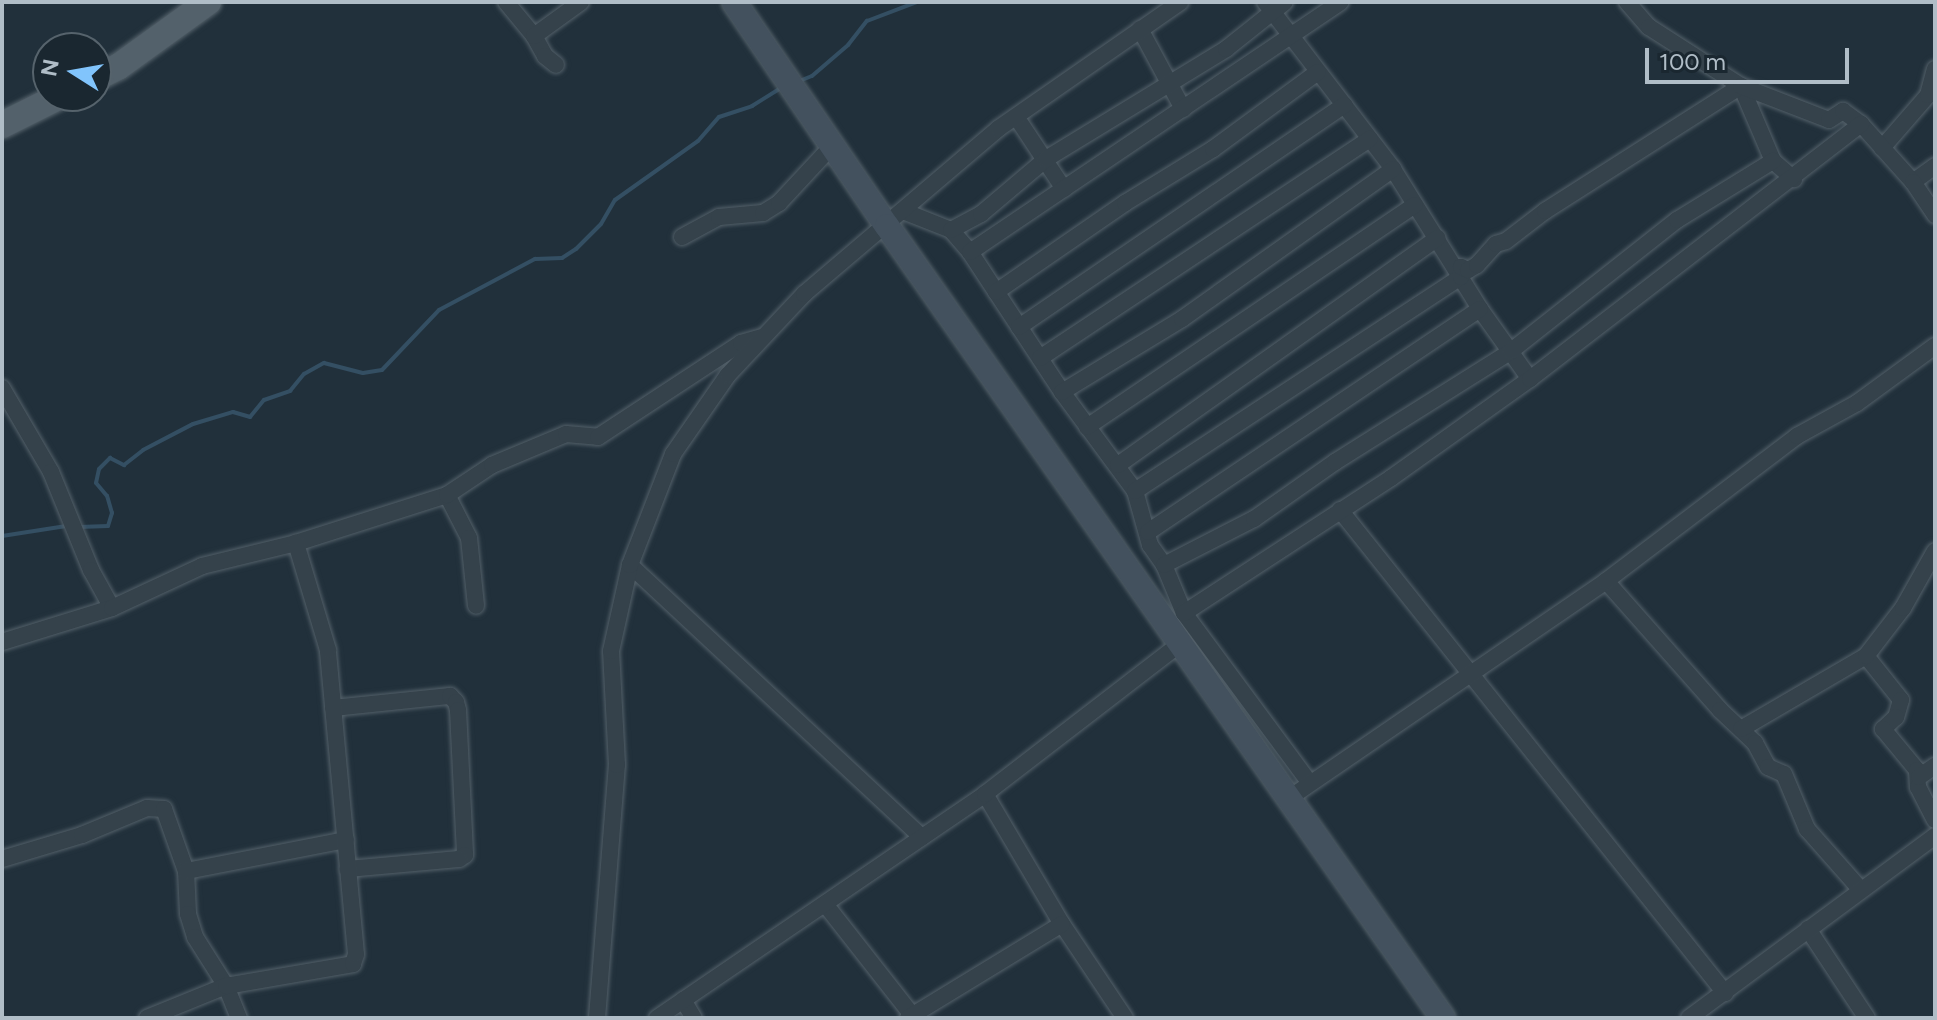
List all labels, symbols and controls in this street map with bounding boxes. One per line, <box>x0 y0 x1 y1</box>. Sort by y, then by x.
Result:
north arrow <box>32 32 112 112</box>
scale bar <box>1649 32 1853 82</box>
text: 100 m <box>1659 47 1726 76</box>
text: N <box>35 57 65 79</box>

